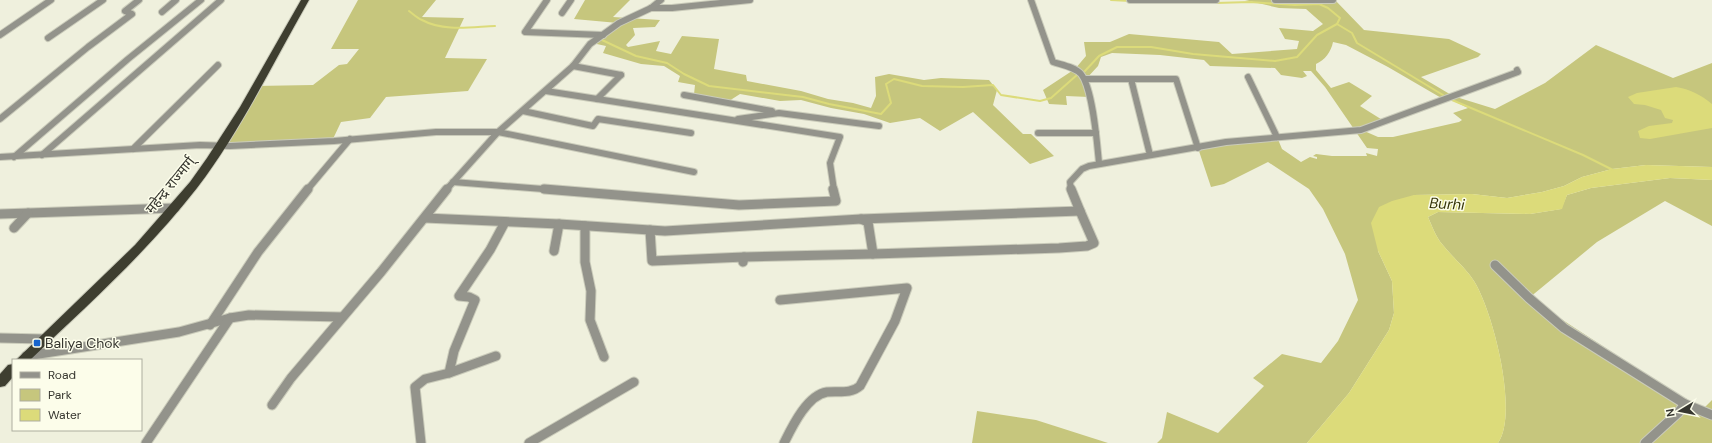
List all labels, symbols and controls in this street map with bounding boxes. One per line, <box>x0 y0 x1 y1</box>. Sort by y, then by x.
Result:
street label: महेन्द्र राज्मार्ग् <box>141 151 201 218</box>
water label: Burhi <box>1429 193 1466 215</box>
place label: Baliya Chok <box>45 334 120 352</box>
marker: Baliya Chok <box>32 338 42 348</box>
legend <box>12 359 142 431</box>
text: Road <box>48 367 76 383</box>
text: Park <box>48 387 72 403</box>
north arrow <box>1660 391 1700 431</box>
text: Water <box>48 407 82 423</box>
text: N <box>1663 408 1678 418</box>

